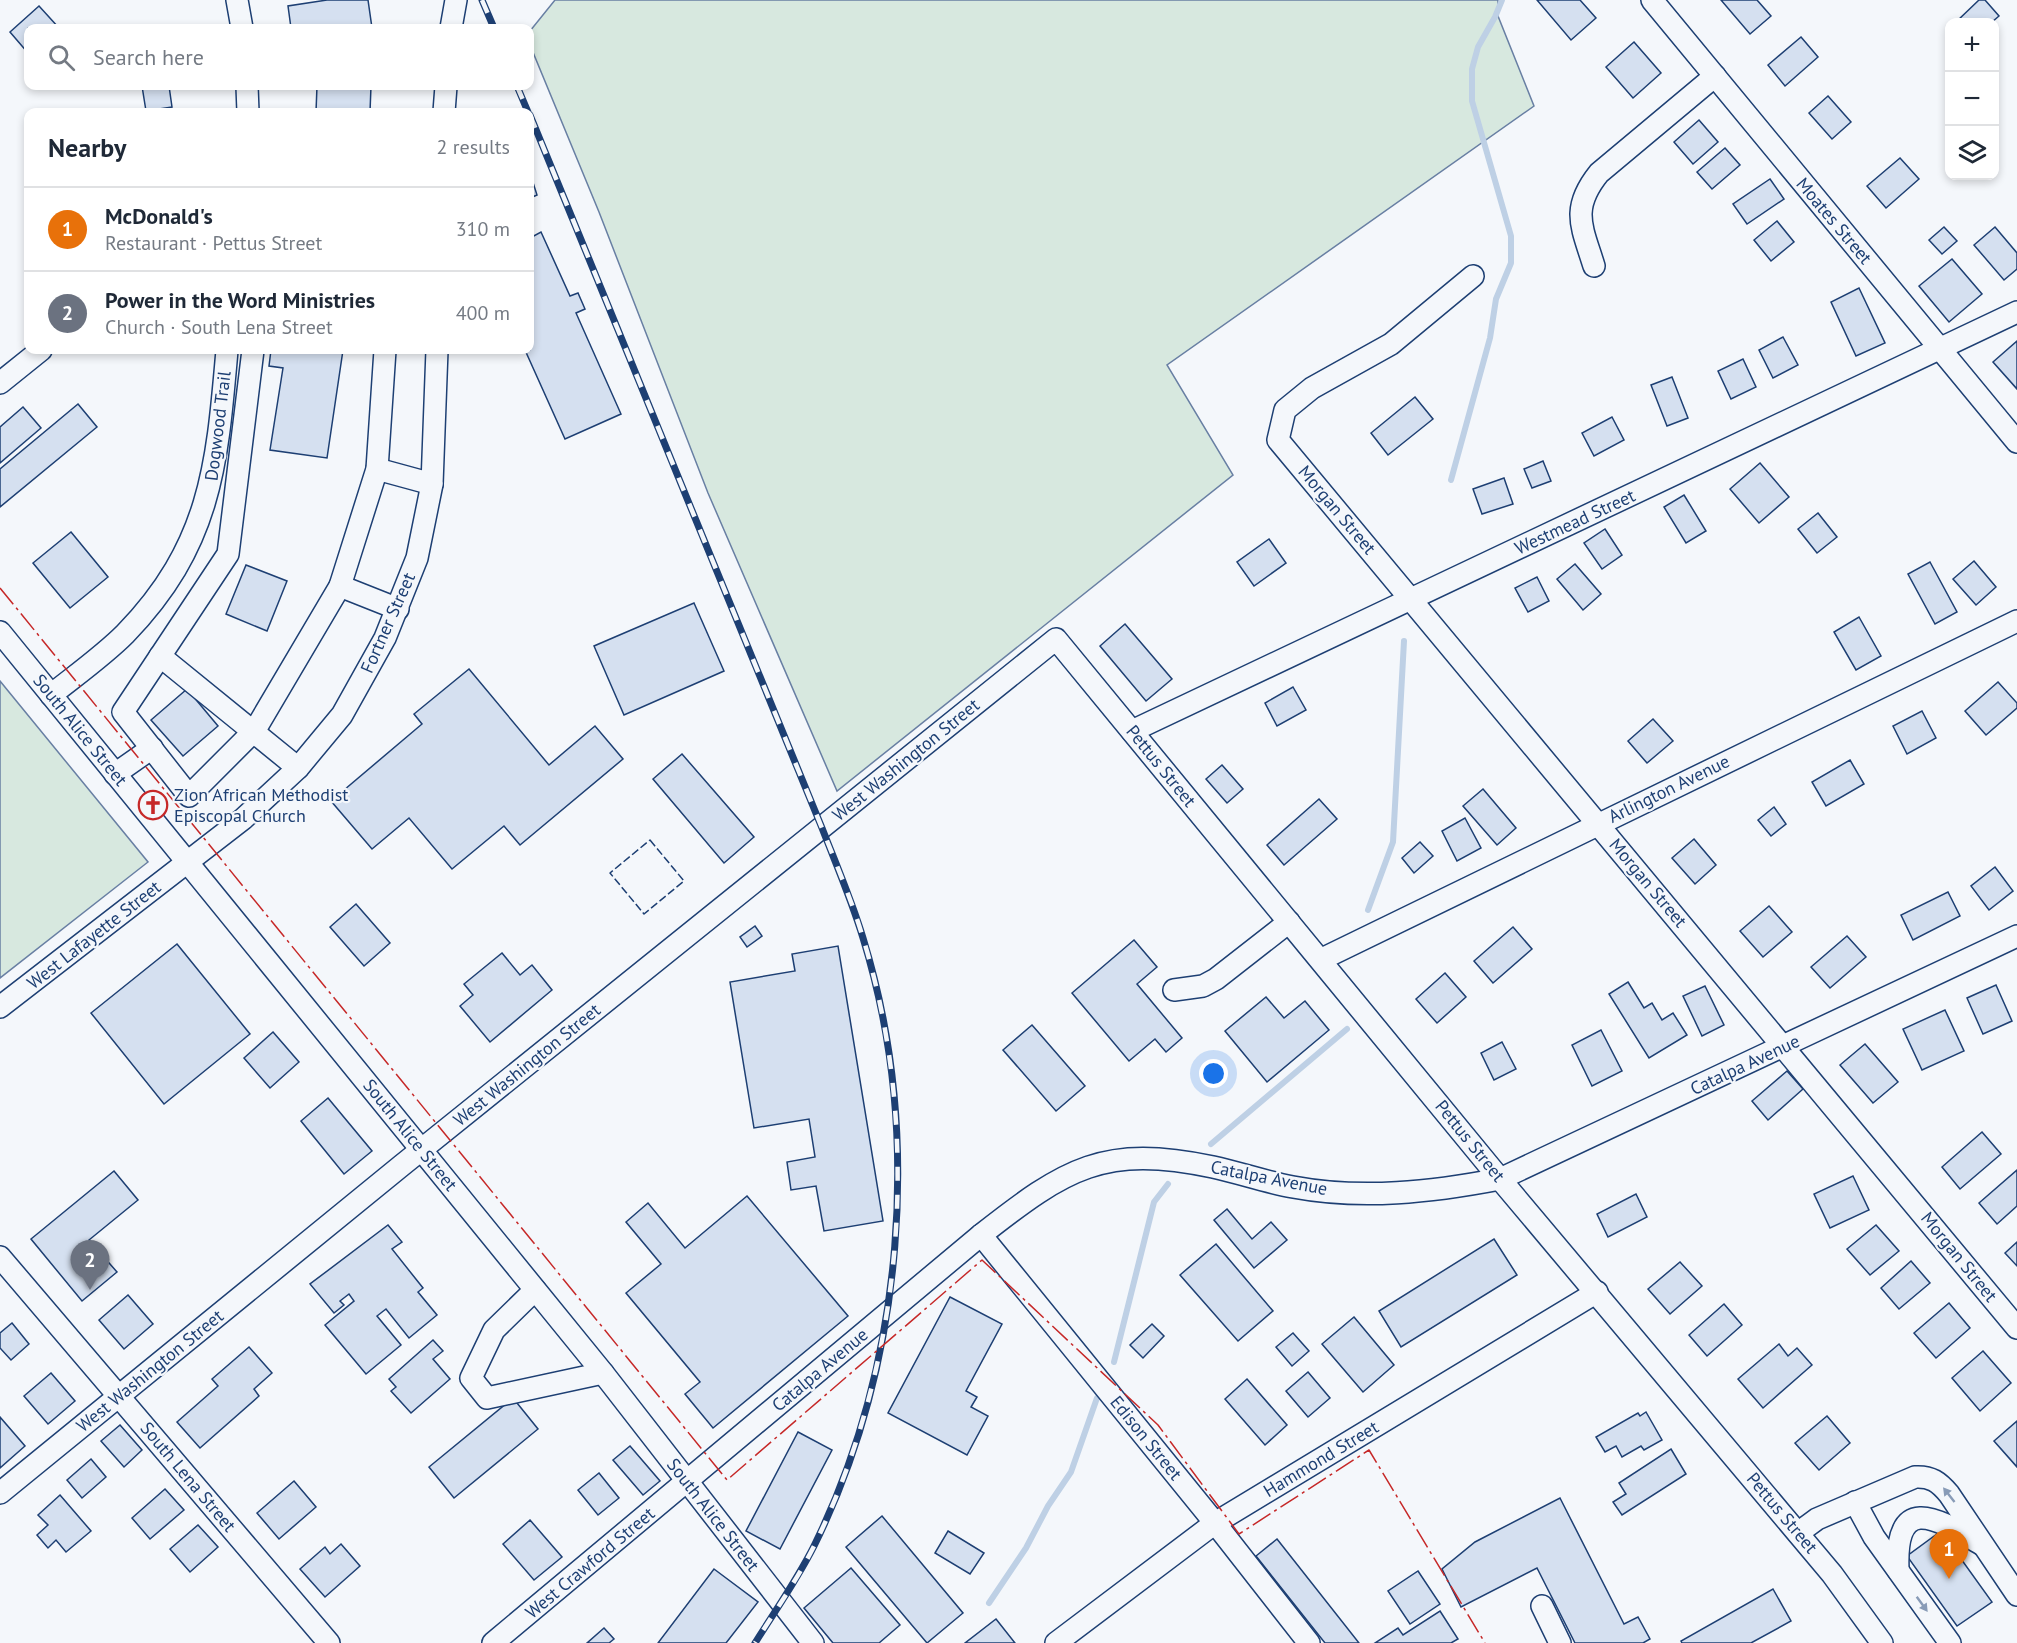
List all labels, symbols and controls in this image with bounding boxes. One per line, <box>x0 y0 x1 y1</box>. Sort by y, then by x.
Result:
map controls <box>1945 18 1999 180</box>
button: + <box>1945 18 1999 72</box>
search box <box>24 24 534 90</box>
icon: search <box>45 41 78 74</box>
text: Search here <box>93 43 204 71</box>
button: − <box>1945 72 1999 126</box>
button: layers <box>1945 126 1999 180</box>
text: Nearby <box>48 131 126 164</box>
text: 2 results <box>437 134 510 160</box>
street label: Moates Street <box>1791 173 1877 269</box>
text: McDonald's <box>105 202 213 230</box>
text: 1 <box>62 216 73 242</box>
text: 310 m <box>456 216 510 242</box>
text: Restaurant · Pettus Street <box>105 230 322 256</box>
text: Power in the Word Ministries <box>105 286 375 314</box>
text: 2 <box>62 300 73 326</box>
text: 400 m <box>456 300 510 326</box>
text: Church · South Lena Street <box>105 314 333 340</box>
street label: Dogwood Trail <box>199 369 236 482</box>
street label: Morgan Street <box>1293 460 1381 559</box>
street label: Westmead Street <box>1511 484 1639 559</box>
street label: Fortner Street <box>355 569 420 677</box>
street label: South Alice Street <box>28 669 133 790</box>
street label: West Washington Street <box>828 693 984 826</box>
street label: Pettus Street <box>1121 720 1201 811</box>
street label: Arlington Avenue <box>1604 749 1733 828</box>
place label: Zion African Methodist Episcopal Church <box>174 783 348 827</box>
church icon: Zion African Methodist Episcopal Church <box>137 789 169 821</box>
street label: Morgan Street <box>1604 833 1692 932</box>
street label: West Lafayette Street <box>22 875 165 994</box>
street label: West Washington Street <box>449 998 605 1131</box>
street label: Catalpa Avenue <box>1686 1029 1803 1100</box>
your location <box>1199 1059 1228 1088</box>
street label: South Alice Street <box>358 1074 463 1195</box>
street label: Pettus Street <box>1430 1095 1510 1186</box>
street label: Catalpa Avenue <box>1209 1155 1329 1200</box>
street label: Morgan Street <box>1916 1207 2003 1306</box>
pin: 2 <box>70 1240 110 1290</box>
street label: West Washington Street <box>72 1304 228 1437</box>
street label: Catalpa Avenue <box>767 1323 872 1416</box>
street label: Edison Street <box>1105 1391 1187 1485</box>
street label: Hammond Street <box>1259 1415 1382 1502</box>
street label: South Lena Street <box>136 1417 241 1536</box>
street label: South Alice Street <box>662 1454 765 1576</box>
street label: Pettus Street <box>1742 1467 1823 1558</box>
one-way arrow <box>1943 1487 1955 1503</box>
street label: West Crawford Street <box>520 1502 659 1623</box>
pin: 1 <box>1930 1530 1968 1579</box>
one-way arrow <box>1916 1595 1928 1611</box>

